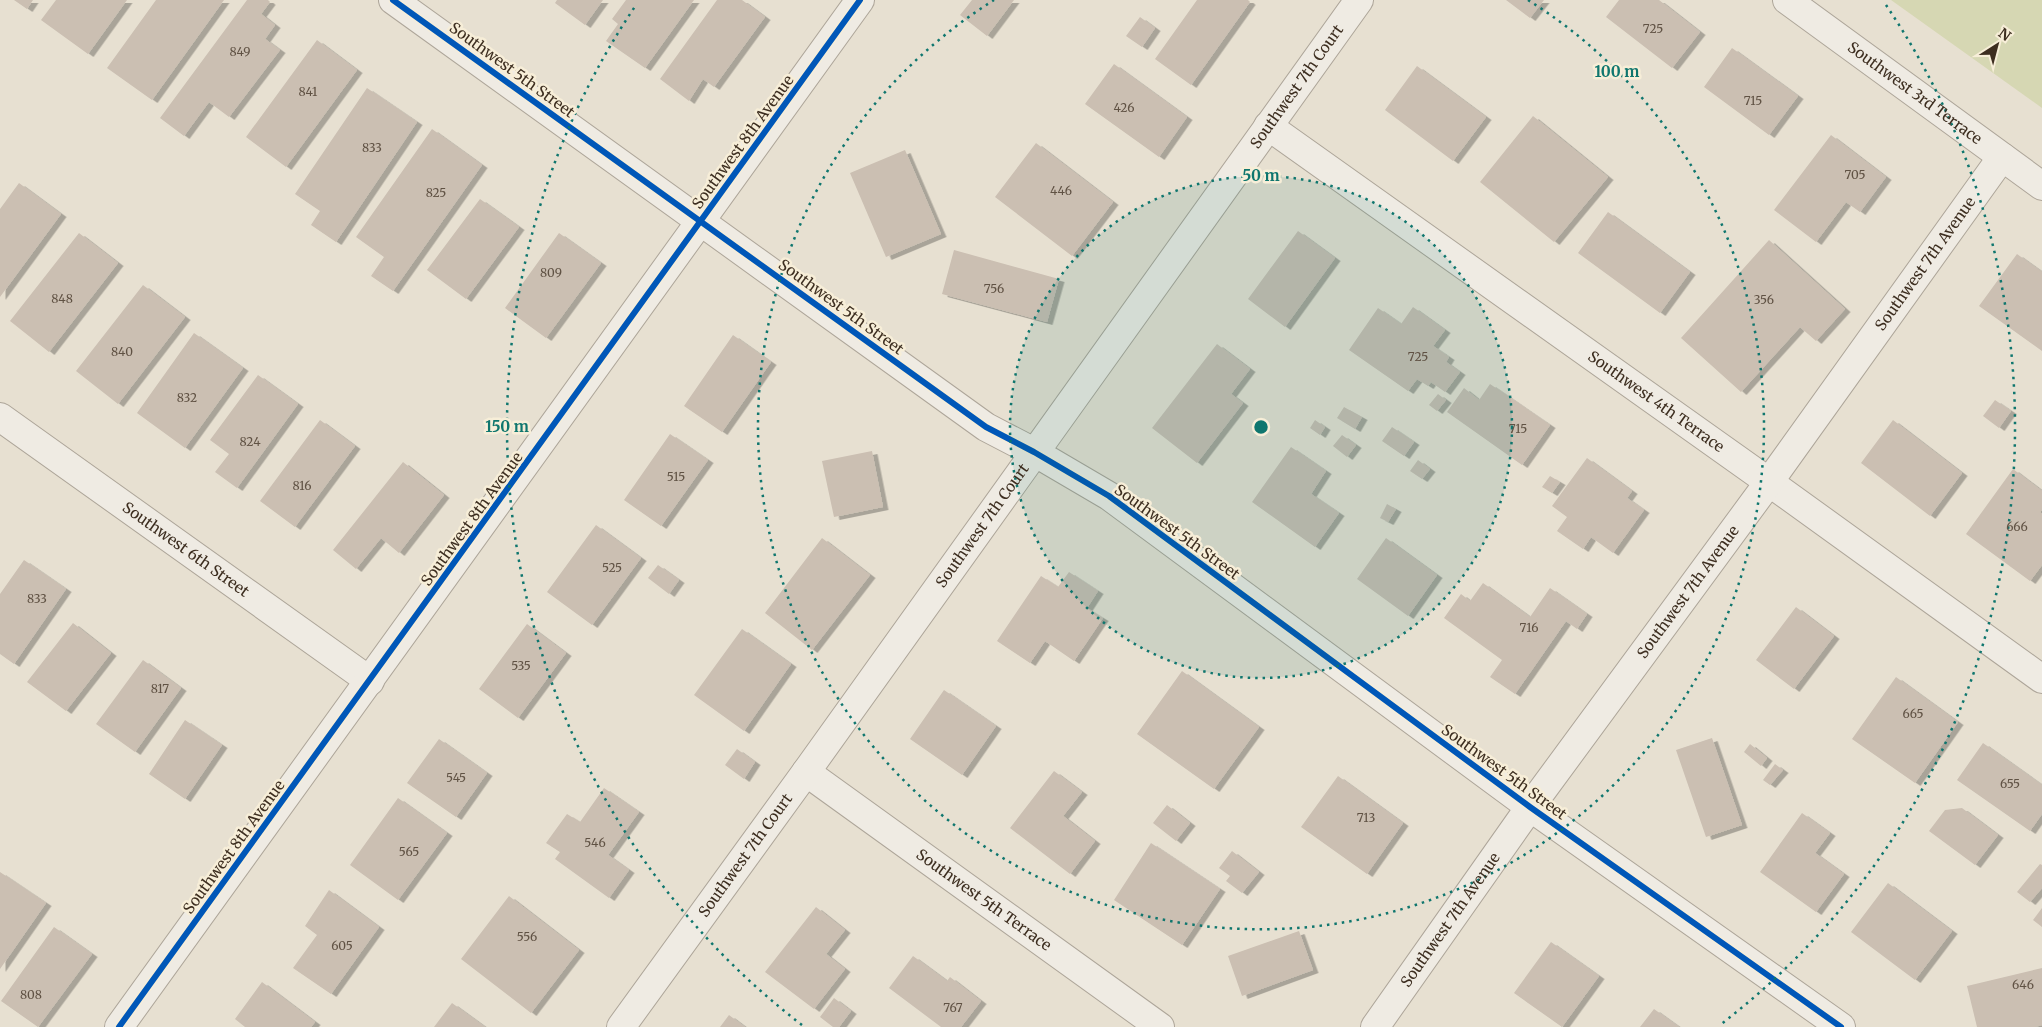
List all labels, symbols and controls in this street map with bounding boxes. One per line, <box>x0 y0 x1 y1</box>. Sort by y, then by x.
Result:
street label: Southwest 5th Street <box>446 18 579 122</box>
north arrow <box>1972 20 2022 70</box>
street label: Southwest 7th Court <box>1246 21 1347 152</box>
house number: 725 <box>1643 21 1663 36</box>
text: N <box>1995 24 2014 45</box>
street label: Southwest 3rd Terrace <box>1844 37 1986 148</box>
house number: 849 <box>230 44 250 59</box>
text: 100 m <box>1595 62 1639 81</box>
street label: Southwest 8th Avenue <box>688 71 798 212</box>
house number: 841 <box>298 84 318 99</box>
house number: 715 <box>1744 93 1762 108</box>
house number: 426 <box>1114 100 1134 115</box>
house number: 833 <box>362 140 382 155</box>
text: 50 m <box>1242 166 1280 185</box>
house number: 705 <box>1845 167 1866 182</box>
house number: 446 <box>1050 183 1072 198</box>
house number: 825 <box>426 185 446 200</box>
street label: Southwest 7th Avenue <box>1871 193 1979 334</box>
street label: Southwest 5th Street <box>775 255 908 359</box>
house number: 809 <box>540 265 562 280</box>
house number: 756 <box>984 281 1004 296</box>
house number: 848 <box>51 291 73 306</box>
house number: 356 <box>1754 292 1774 307</box>
house number: 840 <box>111 344 133 359</box>
street label: Southwest 4th Terrace <box>1584 346 1728 456</box>
house number: 725 <box>1408 349 1428 364</box>
house number: 832 <box>177 390 197 405</box>
text: 150 m <box>485 417 529 436</box>
centre of rings <box>1252 418 1270 436</box>
house number: 715 <box>1509 421 1527 436</box>
house number: 824 <box>239 434 261 449</box>
street label: Southwest 8th Avenue <box>417 448 527 589</box>
street label: Southwest 7th Court <box>931 460 1033 591</box>
house number: 515 <box>667 469 685 484</box>
house number: 816 <box>293 478 312 493</box>
street label: Southwest 5th Street <box>1111 480 1244 584</box>
street label: Southwest 6th Street <box>119 497 253 601</box>
house number: 666 <box>2006 519 2028 534</box>
street label: Southwest 7th Avenue <box>1633 521 1743 662</box>
house number: 525 <box>602 560 622 575</box>
house number: 833 <box>27 591 47 606</box>
house number: 716 <box>1520 620 1538 635</box>
house number: 535 <box>511 658 531 673</box>
house number: 817 <box>151 681 169 696</box>
house number: 665 <box>1902 706 1924 721</box>
street label: Southwest 5th Street <box>1438 720 1571 824</box>
house number: 545 <box>446 770 466 785</box>
street label: Southwest 8th Avenue <box>179 776 289 917</box>
house number: 655 <box>2000 776 2020 791</box>
street label: Southwest 7th Court <box>694 790 796 920</box>
house number: 713 <box>1357 810 1375 825</box>
house number: 546 <box>584 835 606 850</box>
house number: 565 <box>399 844 419 859</box>
street label: Southwest 5th Terrace <box>913 845 1055 955</box>
street label: Southwest 7th Avenue <box>1396 849 1504 991</box>
house number: 556 <box>517 929 537 944</box>
house number: 605 <box>331 938 353 953</box>
house number: 646 <box>2012 977 2034 992</box>
house number: 808 <box>20 987 42 1002</box>
house number: 767 <box>943 1000 963 1015</box>

